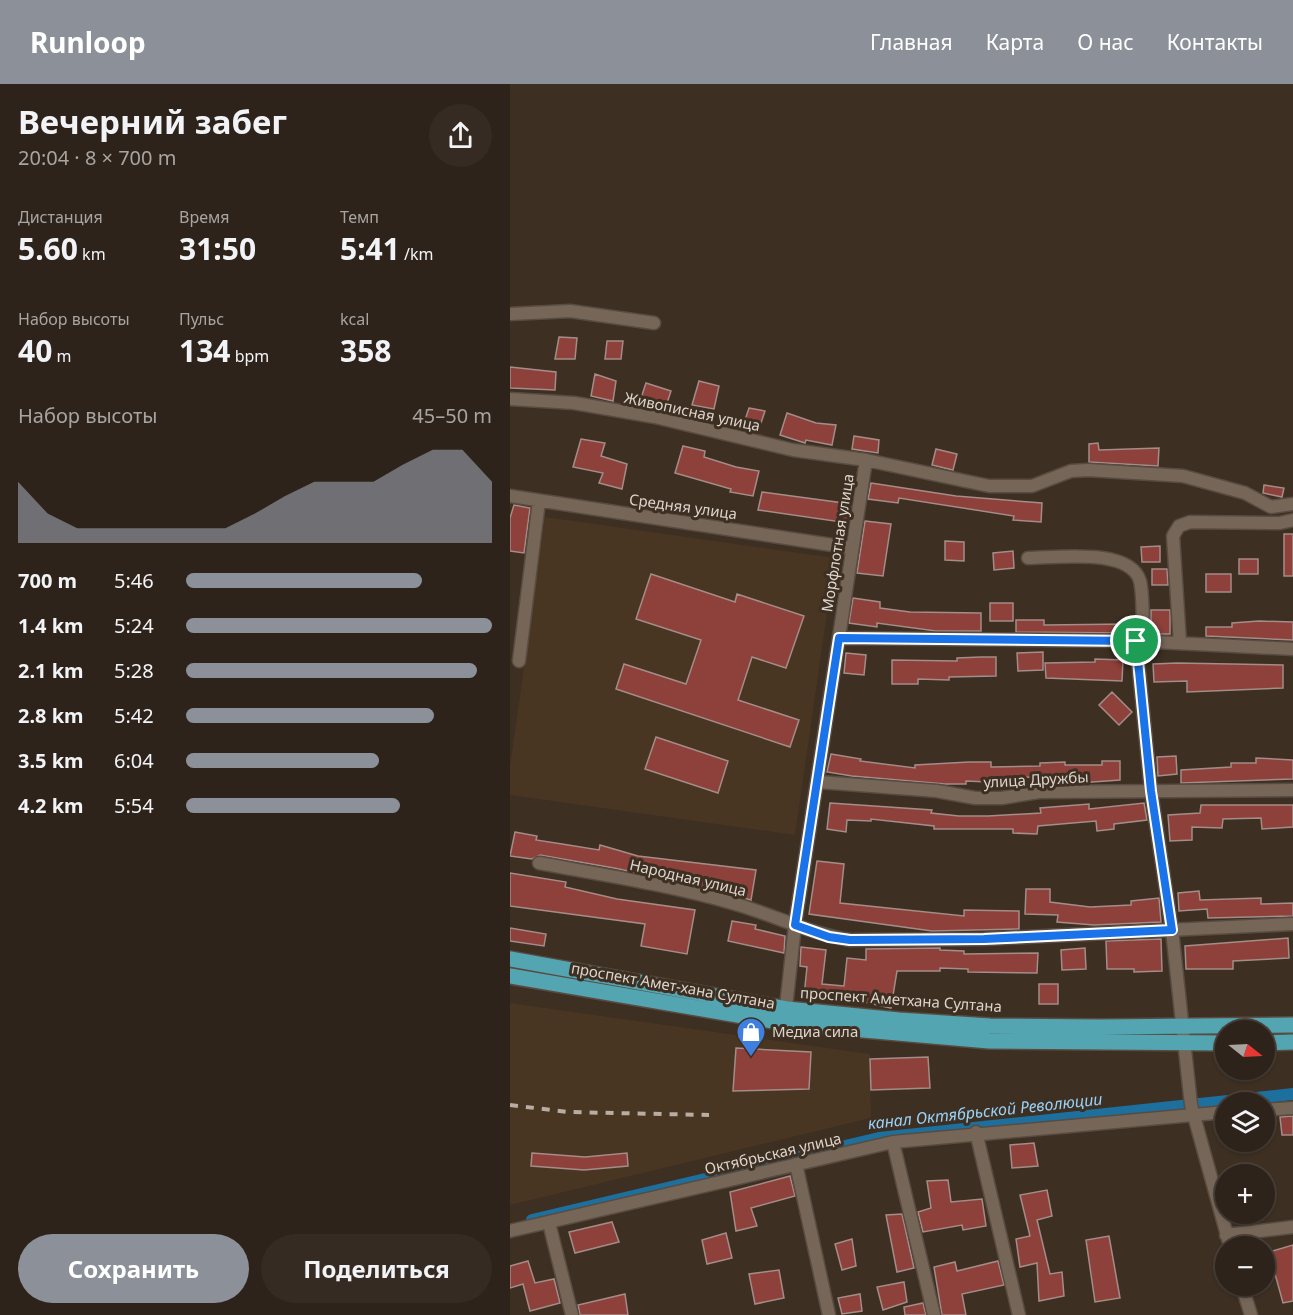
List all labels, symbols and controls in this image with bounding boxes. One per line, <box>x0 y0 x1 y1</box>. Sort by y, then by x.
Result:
text: Runloop <box>30 23 146 61</box>
text: Главная <box>870 28 953 56</box>
text: Карта <box>986 28 1044 56</box>
text: О нас <box>1077 28 1134 56</box>
text: Контакты <box>1167 28 1263 56</box>
text: Вечерний забег <box>18 99 287 144</box>
button: share <box>429 104 492 167</box>
text: 20:04 · 8 × 700 m <box>18 144 176 171</box>
text: Дистанция <box>18 206 103 228</box>
text: Время <box>179 206 229 228</box>
text: Темп <box>340 206 379 228</box>
text: 5.60 <box>18 228 78 269</box>
text: 31:50 <box>179 228 256 269</box>
text: 5:41 <box>340 228 400 269</box>
text: km <box>78 243 106 265</box>
text: /km <box>400 243 434 265</box>
text: Набор высоты <box>18 308 130 330</box>
text: Пульс <box>179 308 224 330</box>
text: kcal <box>340 308 369 330</box>
text: 40 <box>18 330 52 371</box>
text: 134 <box>179 330 230 371</box>
text: 358 <box>340 330 391 371</box>
text: m <box>52 345 71 367</box>
text: bpm <box>230 345 269 367</box>
street label: Живописная улица <box>622 387 762 435</box>
text: Набор высоты <box>18 402 157 429</box>
text: 45–50 m <box>412 402 492 429</box>
street label: Морфлотная улица <box>816 472 858 613</box>
street label: Средняя улица <box>628 489 738 523</box>
text: 700 m <box>18 567 77 594</box>
text: 5:46 <box>114 567 154 594</box>
text: 1.4 km <box>18 612 84 639</box>
text: 5:24 <box>114 612 154 639</box>
pin <box>1110 615 1161 666</box>
icon: arrive <box>1119 624 1152 657</box>
text: 2.1 km <box>18 657 84 684</box>
text: 5:28 <box>114 657 154 684</box>
text: 2.8 km <box>18 702 84 729</box>
text: 5:42 <box>114 702 154 729</box>
text: 3.5 km <box>18 747 84 774</box>
text: 6:04 <box>114 747 154 774</box>
street label: улица Дружбы <box>983 766 1089 792</box>
text: 4.2 km <box>18 792 84 819</box>
text: 5:54 <box>114 792 154 819</box>
street label: Народная улица <box>628 854 749 900</box>
street label: проспект Амет-хана Султана <box>570 957 777 1013</box>
street label: проспект Аметхана Султана <box>800 982 1003 1016</box>
shop icon: Медиа сила <box>735 1016 767 1058</box>
north arrow <box>1215 1020 1275 1080</box>
map controls <box>1215 1020 1275 1296</box>
place label: Медиа сила <box>772 1021 858 1041</box>
water label: канал Октябрьской Революции <box>867 1088 1103 1134</box>
button: layers <box>1215 1092 1275 1152</box>
street label: Октябрьская улица <box>702 1128 843 1178</box>
button: + <box>1215 1164 1275 1224</box>
button: Сохранить <box>18 1234 249 1303</box>
button: Поделиться <box>261 1234 492 1303</box>
button: − <box>1215 1236 1275 1296</box>

